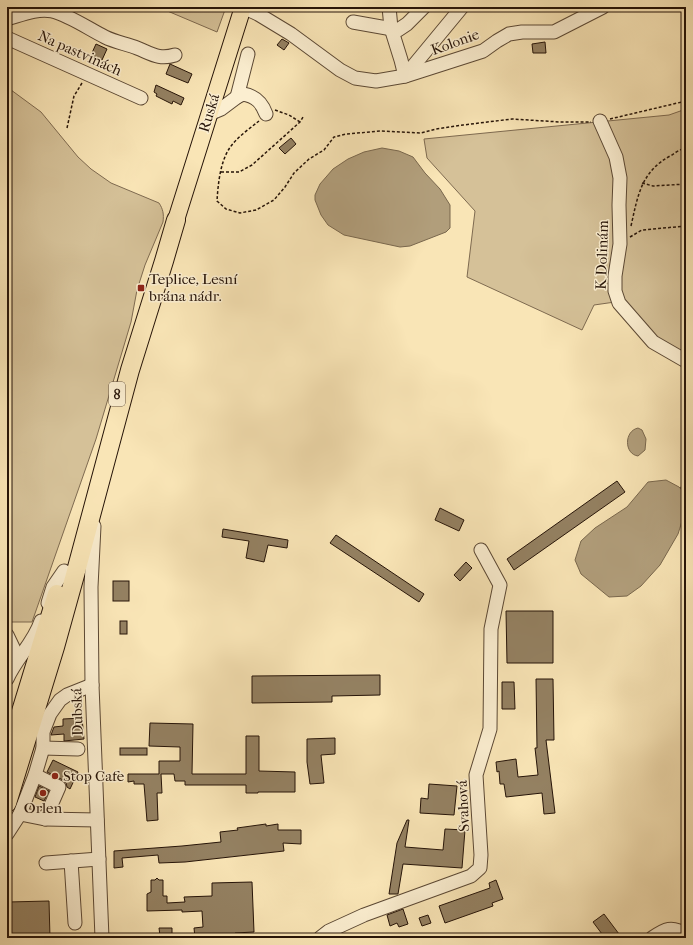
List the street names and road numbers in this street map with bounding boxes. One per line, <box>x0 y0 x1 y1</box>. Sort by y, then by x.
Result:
street label: Kolonie <box>428 25 482 59</box>
street label: Na pastvinách <box>35 27 125 80</box>
street label: Ruská <box>195 91 224 134</box>
street label: K Dolinám <box>592 219 612 290</box>
road number: 8 <box>109 382 125 406</box>
street label: Dubská <box>67 687 87 736</box>
street label: Svahová <box>453 779 473 832</box>

